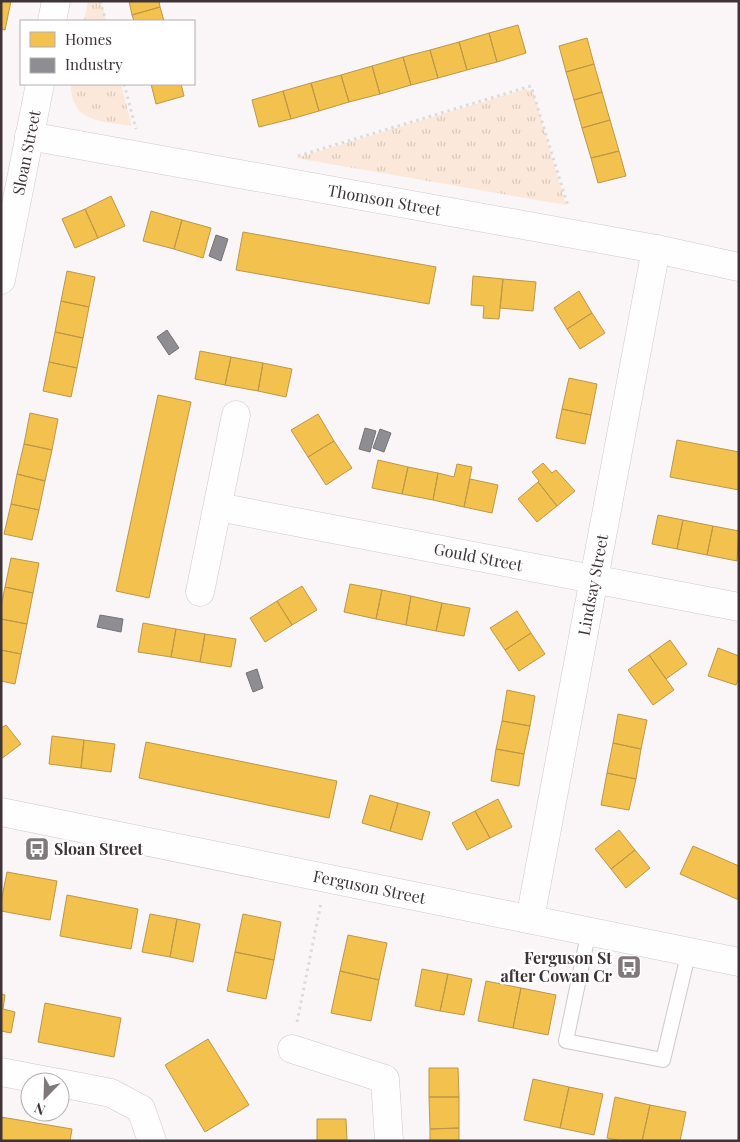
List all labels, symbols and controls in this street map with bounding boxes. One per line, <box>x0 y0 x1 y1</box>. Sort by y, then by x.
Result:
legend <box>20 20 195 85</box>
text: Homes <box>65 29 112 49</box>
text: Industry <box>65 54 123 74</box>
street label: Sloan Street <box>7 108 45 197</box>
street label: Thomson Street <box>326 179 443 220</box>
street label: Lindsay Street <box>573 532 612 637</box>
street label: Gould Street <box>432 538 525 575</box>
bus stop icon: Sloan Street <box>24 836 50 862</box>
place label: Sloan Street <box>54 838 143 859</box>
street label: Ferguson Street <box>312 865 428 908</box>
place label: Ferguson St after Cowan Cr <box>501 947 613 986</box>
bus stop icon: Ferguson St after Cowan Cr <box>616 954 642 980</box>
north arrow <box>20 1072 70 1122</box>
text: N <box>31 1099 48 1120</box>

